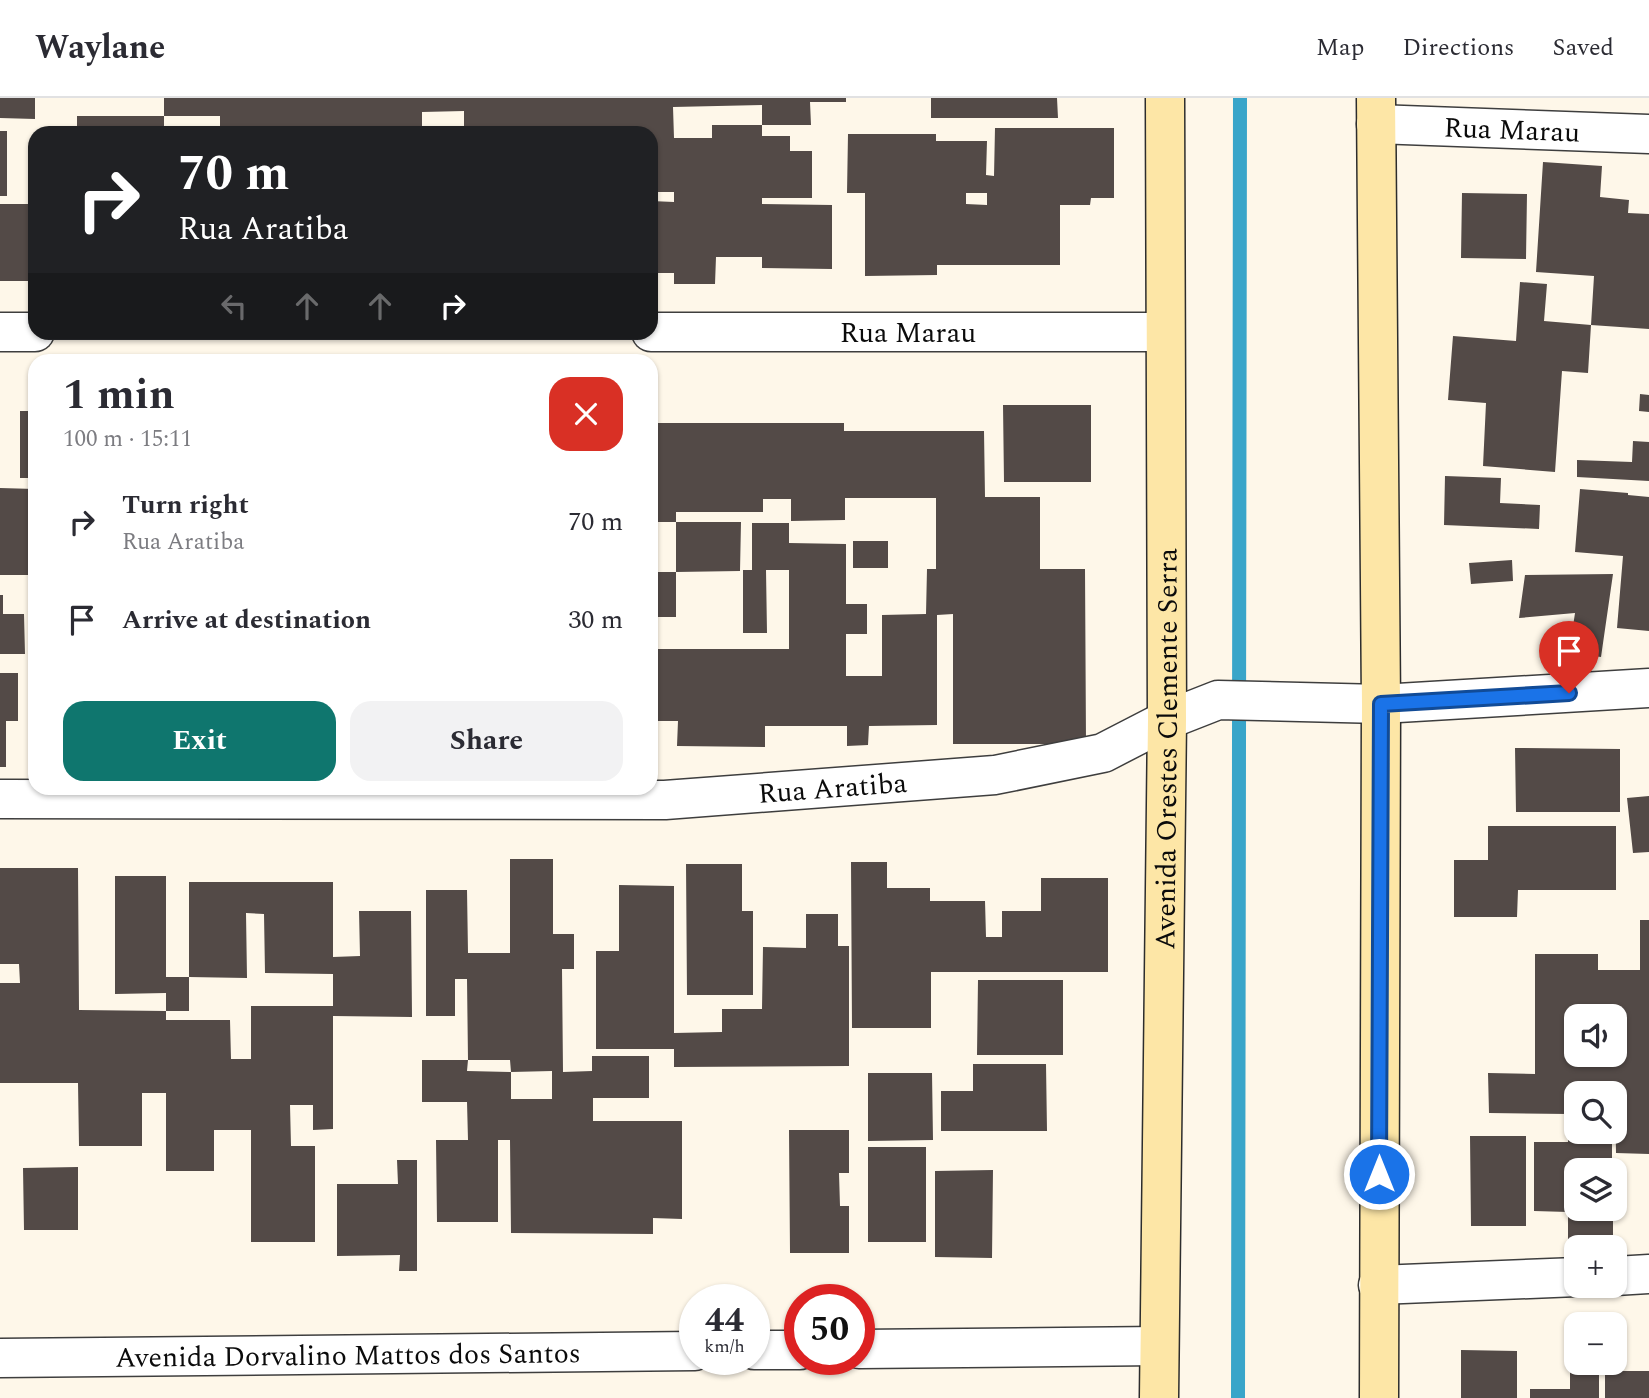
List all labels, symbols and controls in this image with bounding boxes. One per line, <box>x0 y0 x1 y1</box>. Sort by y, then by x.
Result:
text: Waylane <box>35 23 165 73</box>
text: Map <box>1316 30 1364 66</box>
text: Directions <box>1402 30 1514 66</box>
text: Saved <box>1552 30 1614 66</box>
street label: Rua Marau <box>1443 106 1581 154</box>
text: 70 m <box>178 137 289 212</box>
icon: right <box>63 154 154 245</box>
text: Rua Aratiba <box>178 205 349 254</box>
icon: left <box>215 287 253 325</box>
icon: ahead <box>288 287 326 325</box>
icon: ahead <box>361 287 399 325</box>
icon: right <box>434 287 472 325</box>
street label: Rua Marau <box>840 312 976 355</box>
text: 1 min <box>63 364 175 427</box>
button: close <box>549 377 623 451</box>
text: 100 m · 15:11 <box>63 422 192 457</box>
text: Turn right <box>122 485 249 525</box>
text: 70 m <box>568 502 623 542</box>
icon: right <box>63 503 101 541</box>
text: Rua Aratiba <box>122 525 245 560</box>
street label: Avenida Orestes Clemente Serra <box>1144 548 1190 950</box>
text: Arrive at destination <box>122 600 371 640</box>
text: 30 m <box>568 600 623 640</box>
icon: arrive <box>63 601 101 639</box>
pin <box>1539 621 1599 693</box>
icon: arrive <box>1550 632 1588 670</box>
button: Exit <box>63 701 336 781</box>
button: Share <box>350 701 623 781</box>
street label: Rua Aratiba <box>757 762 909 816</box>
map controls <box>1564 1004 1627 1375</box>
button: sound <box>1564 1004 1627 1067</box>
button: search <box>1564 1081 1627 1144</box>
position arrow <box>1342 1137 1416 1211</box>
button: layers <box>1564 1158 1627 1221</box>
button: + <box>1564 1235 1627 1298</box>
speed limit sign: 50 <box>784 1284 875 1375</box>
text: 44 <box>705 1294 744 1347</box>
button: − <box>1564 1312 1627 1375</box>
street label: Avenida Dorvalino Mattos dos Santos <box>115 1332 581 1380</box>
text: km/h <box>704 1333 745 1360</box>

